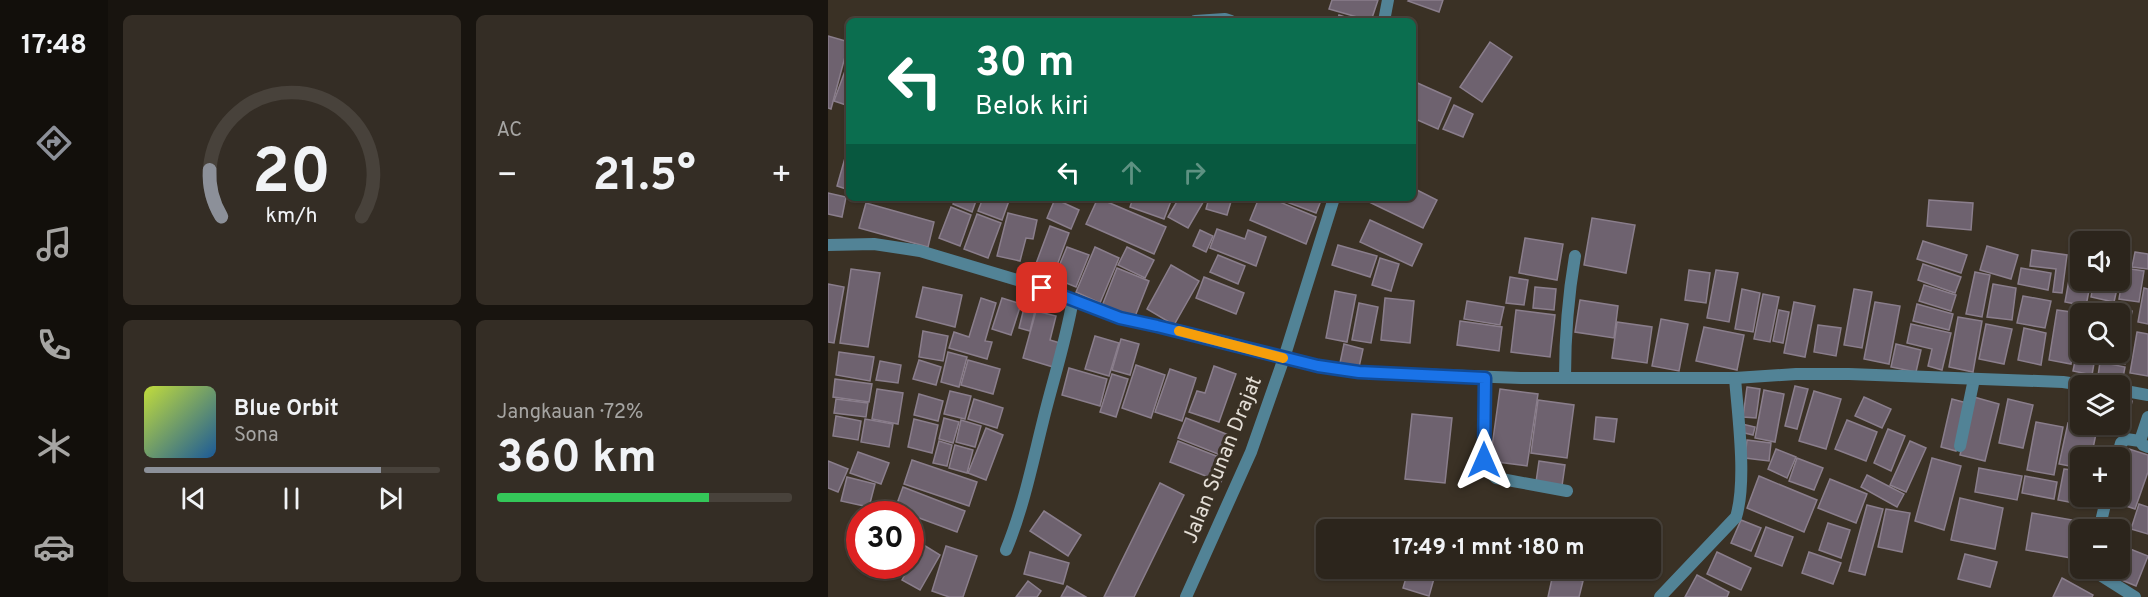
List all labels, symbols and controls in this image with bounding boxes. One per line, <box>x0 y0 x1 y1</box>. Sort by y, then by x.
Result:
text: 17:48 <box>21 29 87 63</box>
text: 30 m <box>975 38 1074 91</box>
icon: left <box>876 42 954 120</box>
text: Belok kiri <box>975 90 1089 124</box>
text: AC <box>497 118 522 144</box>
icon: directions <box>33 122 75 164</box>
text: 20 <box>252 136 331 215</box>
text: 21.5° <box>593 149 696 206</box>
text: − <box>497 156 518 198</box>
text: + <box>771 156 792 198</box>
icon: left <box>1052 156 1085 189</box>
icon: ahead <box>1115 156 1148 189</box>
icon: right <box>1178 156 1211 189</box>
text: km/h <box>266 203 318 230</box>
icon: music <box>33 223 75 265</box>
map controls <box>2070 231 2130 579</box>
button: sound <box>2070 231 2130 291</box>
pin <box>1016 262 1067 313</box>
icon: arrive <box>1025 271 1058 304</box>
button: search <box>2070 303 2130 363</box>
icon: phone <box>33 324 75 366</box>
street label: Jalan Sunan Drajat <box>1177 372 1269 548</box>
button: layers <box>2070 375 2130 435</box>
text: Blue Orbit <box>234 396 339 423</box>
text: Jangkauan · 72% <box>497 400 643 426</box>
text: Sona <box>234 423 279 449</box>
icon: climate <box>33 425 75 467</box>
position arrow <box>1452 428 1516 492</box>
text: 360 km <box>497 431 657 488</box>
button: + <box>2070 447 2130 507</box>
icon: previous <box>177 482 210 515</box>
icon: pause <box>275 482 308 515</box>
icon: next <box>374 482 407 515</box>
speed limit sign: 30 <box>846 501 924 579</box>
button: − <box>2070 519 2130 579</box>
icon: car <box>33 526 75 568</box>
text: 17:49 · 1 mnt · 180 m <box>1392 535 1585 562</box>

